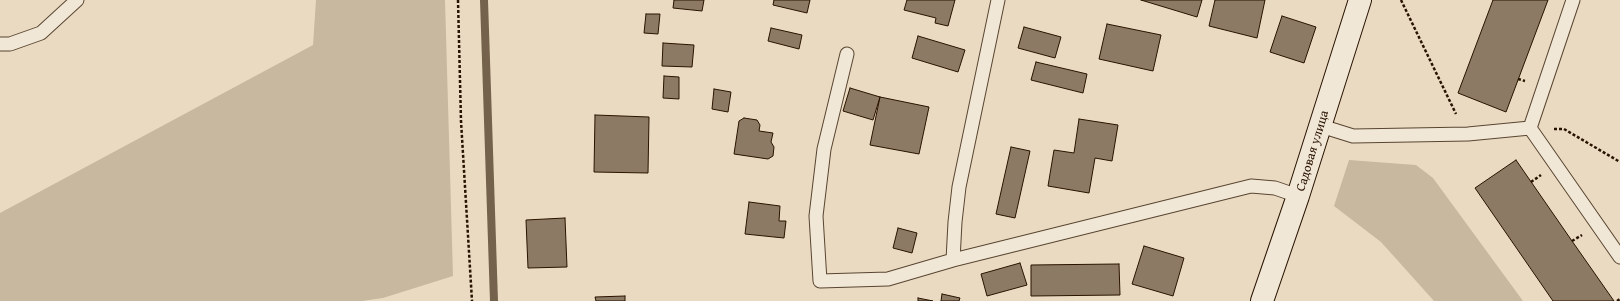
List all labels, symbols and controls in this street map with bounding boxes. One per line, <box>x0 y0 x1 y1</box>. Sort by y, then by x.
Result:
street label: Садовая улица <box>1293 109 1333 193</box>

